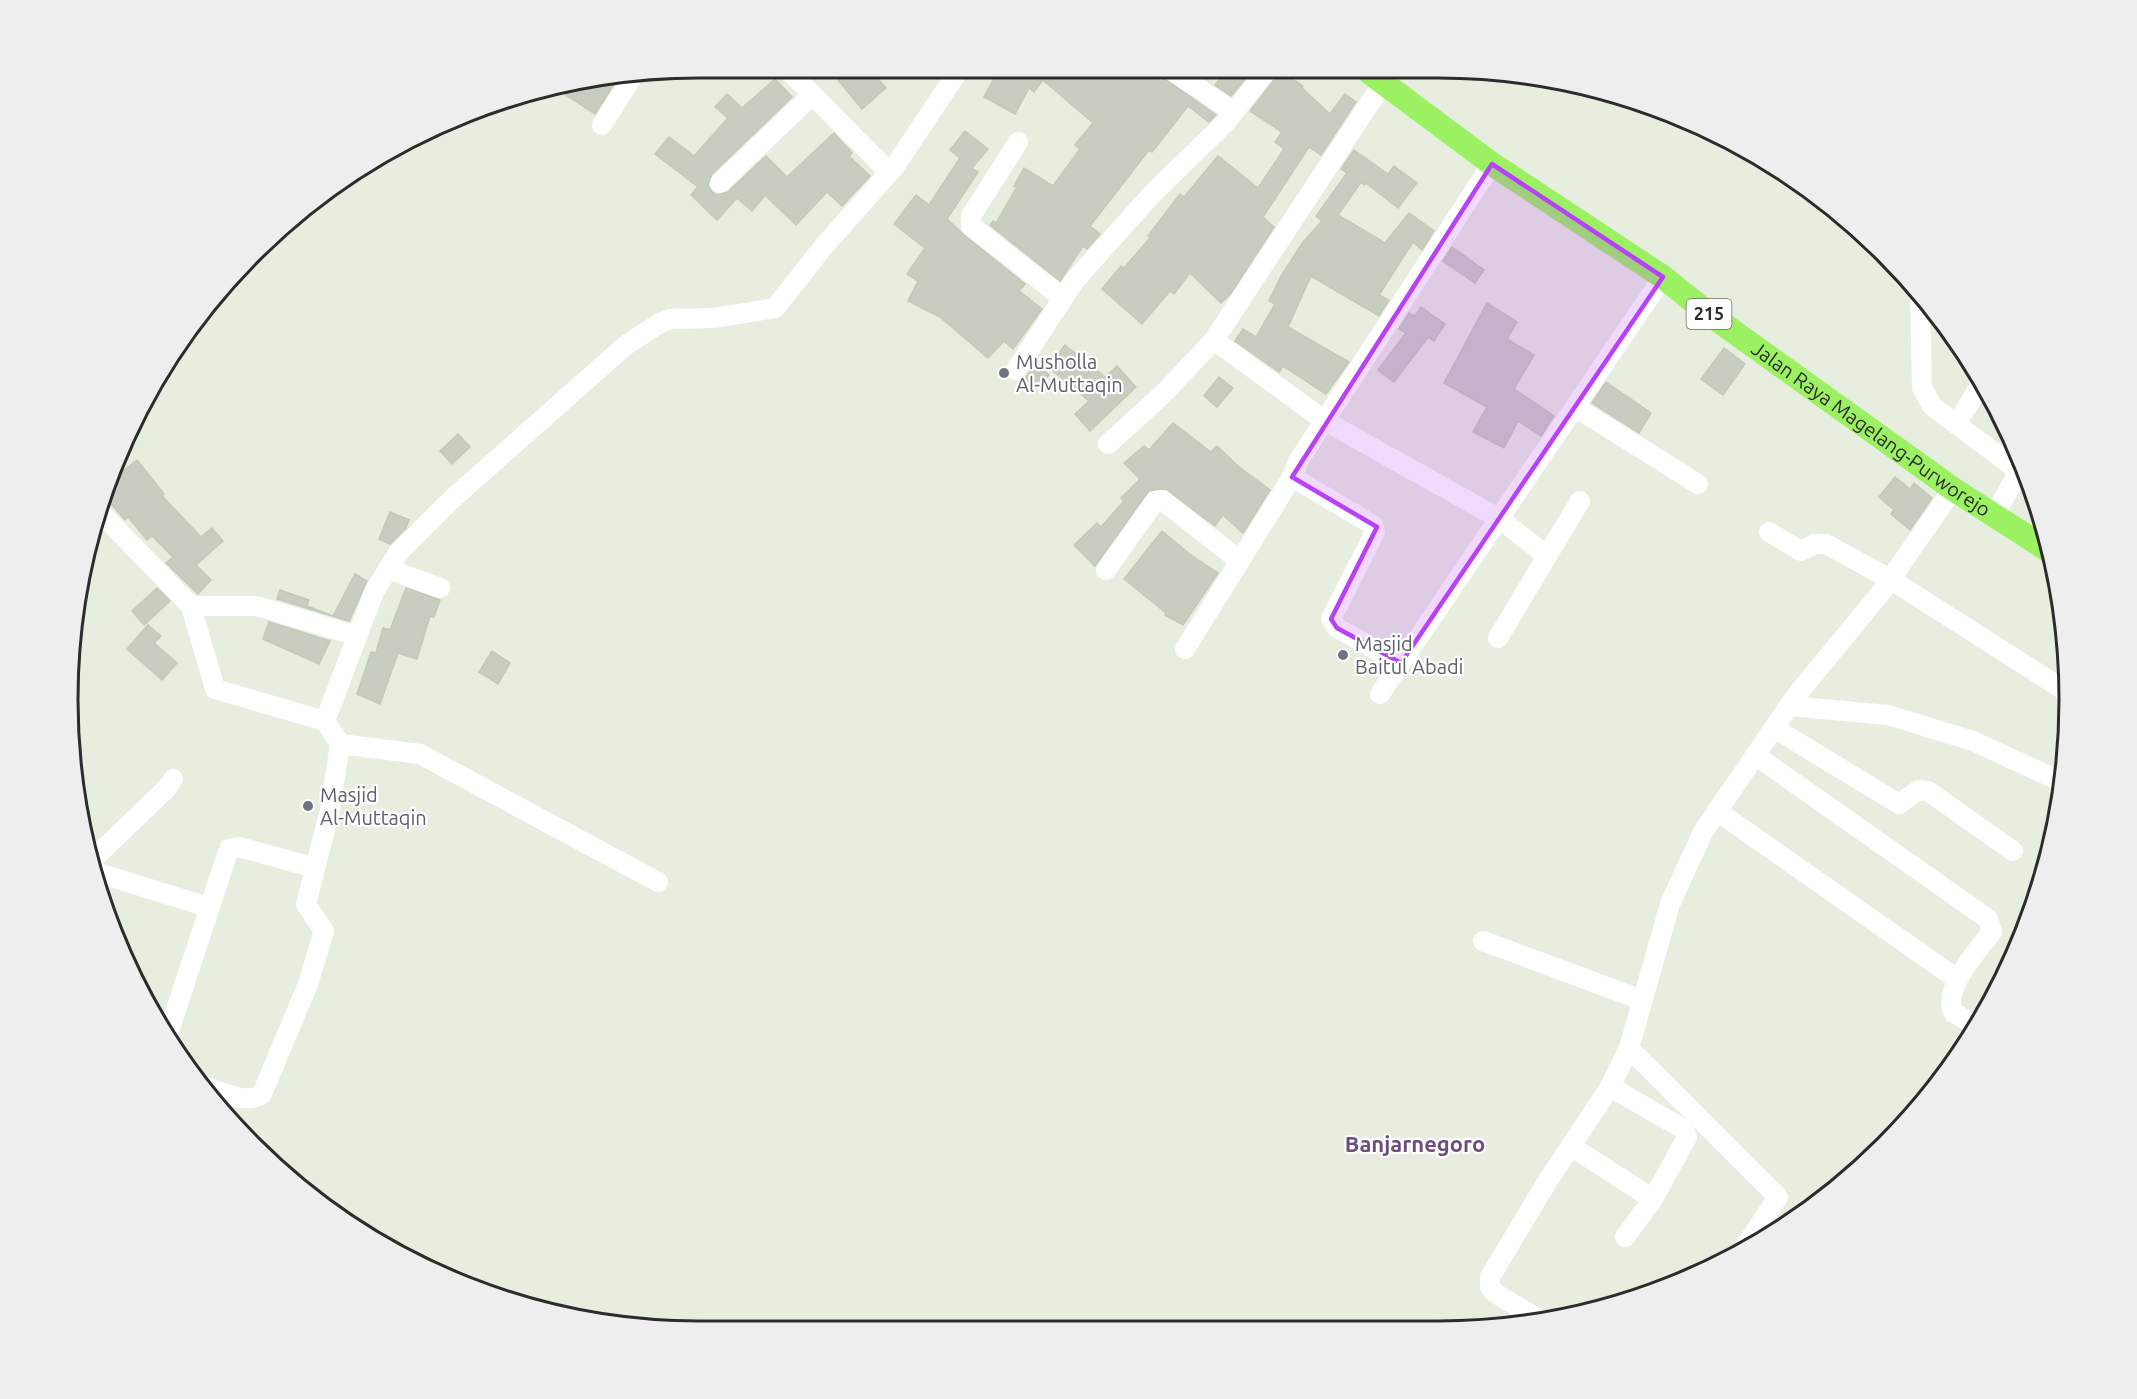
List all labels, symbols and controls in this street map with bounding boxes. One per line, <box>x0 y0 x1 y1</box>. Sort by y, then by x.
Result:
road number: 215 <box>1686 299 1732 329</box>
street label: Jalan Raya Magelang-Purworejo <box>1747 336 1995 521</box>
place label: Musholla Al-Muttaqin <box>1016 350 1123 396</box>
marker: Musholla Al-Muttaqin <box>997 366 1011 380</box>
place label: Masjid Baitul Abadi <box>1355 632 1463 678</box>
marker: Masjid Baitul Abadi <box>1336 648 1350 662</box>
place label: Masjid Al-Muttaqin <box>320 783 427 829</box>
marker: Masjid Al-Muttaqin <box>301 799 315 813</box>
district label: Banjarnegoro <box>1345 1131 1485 1156</box>

